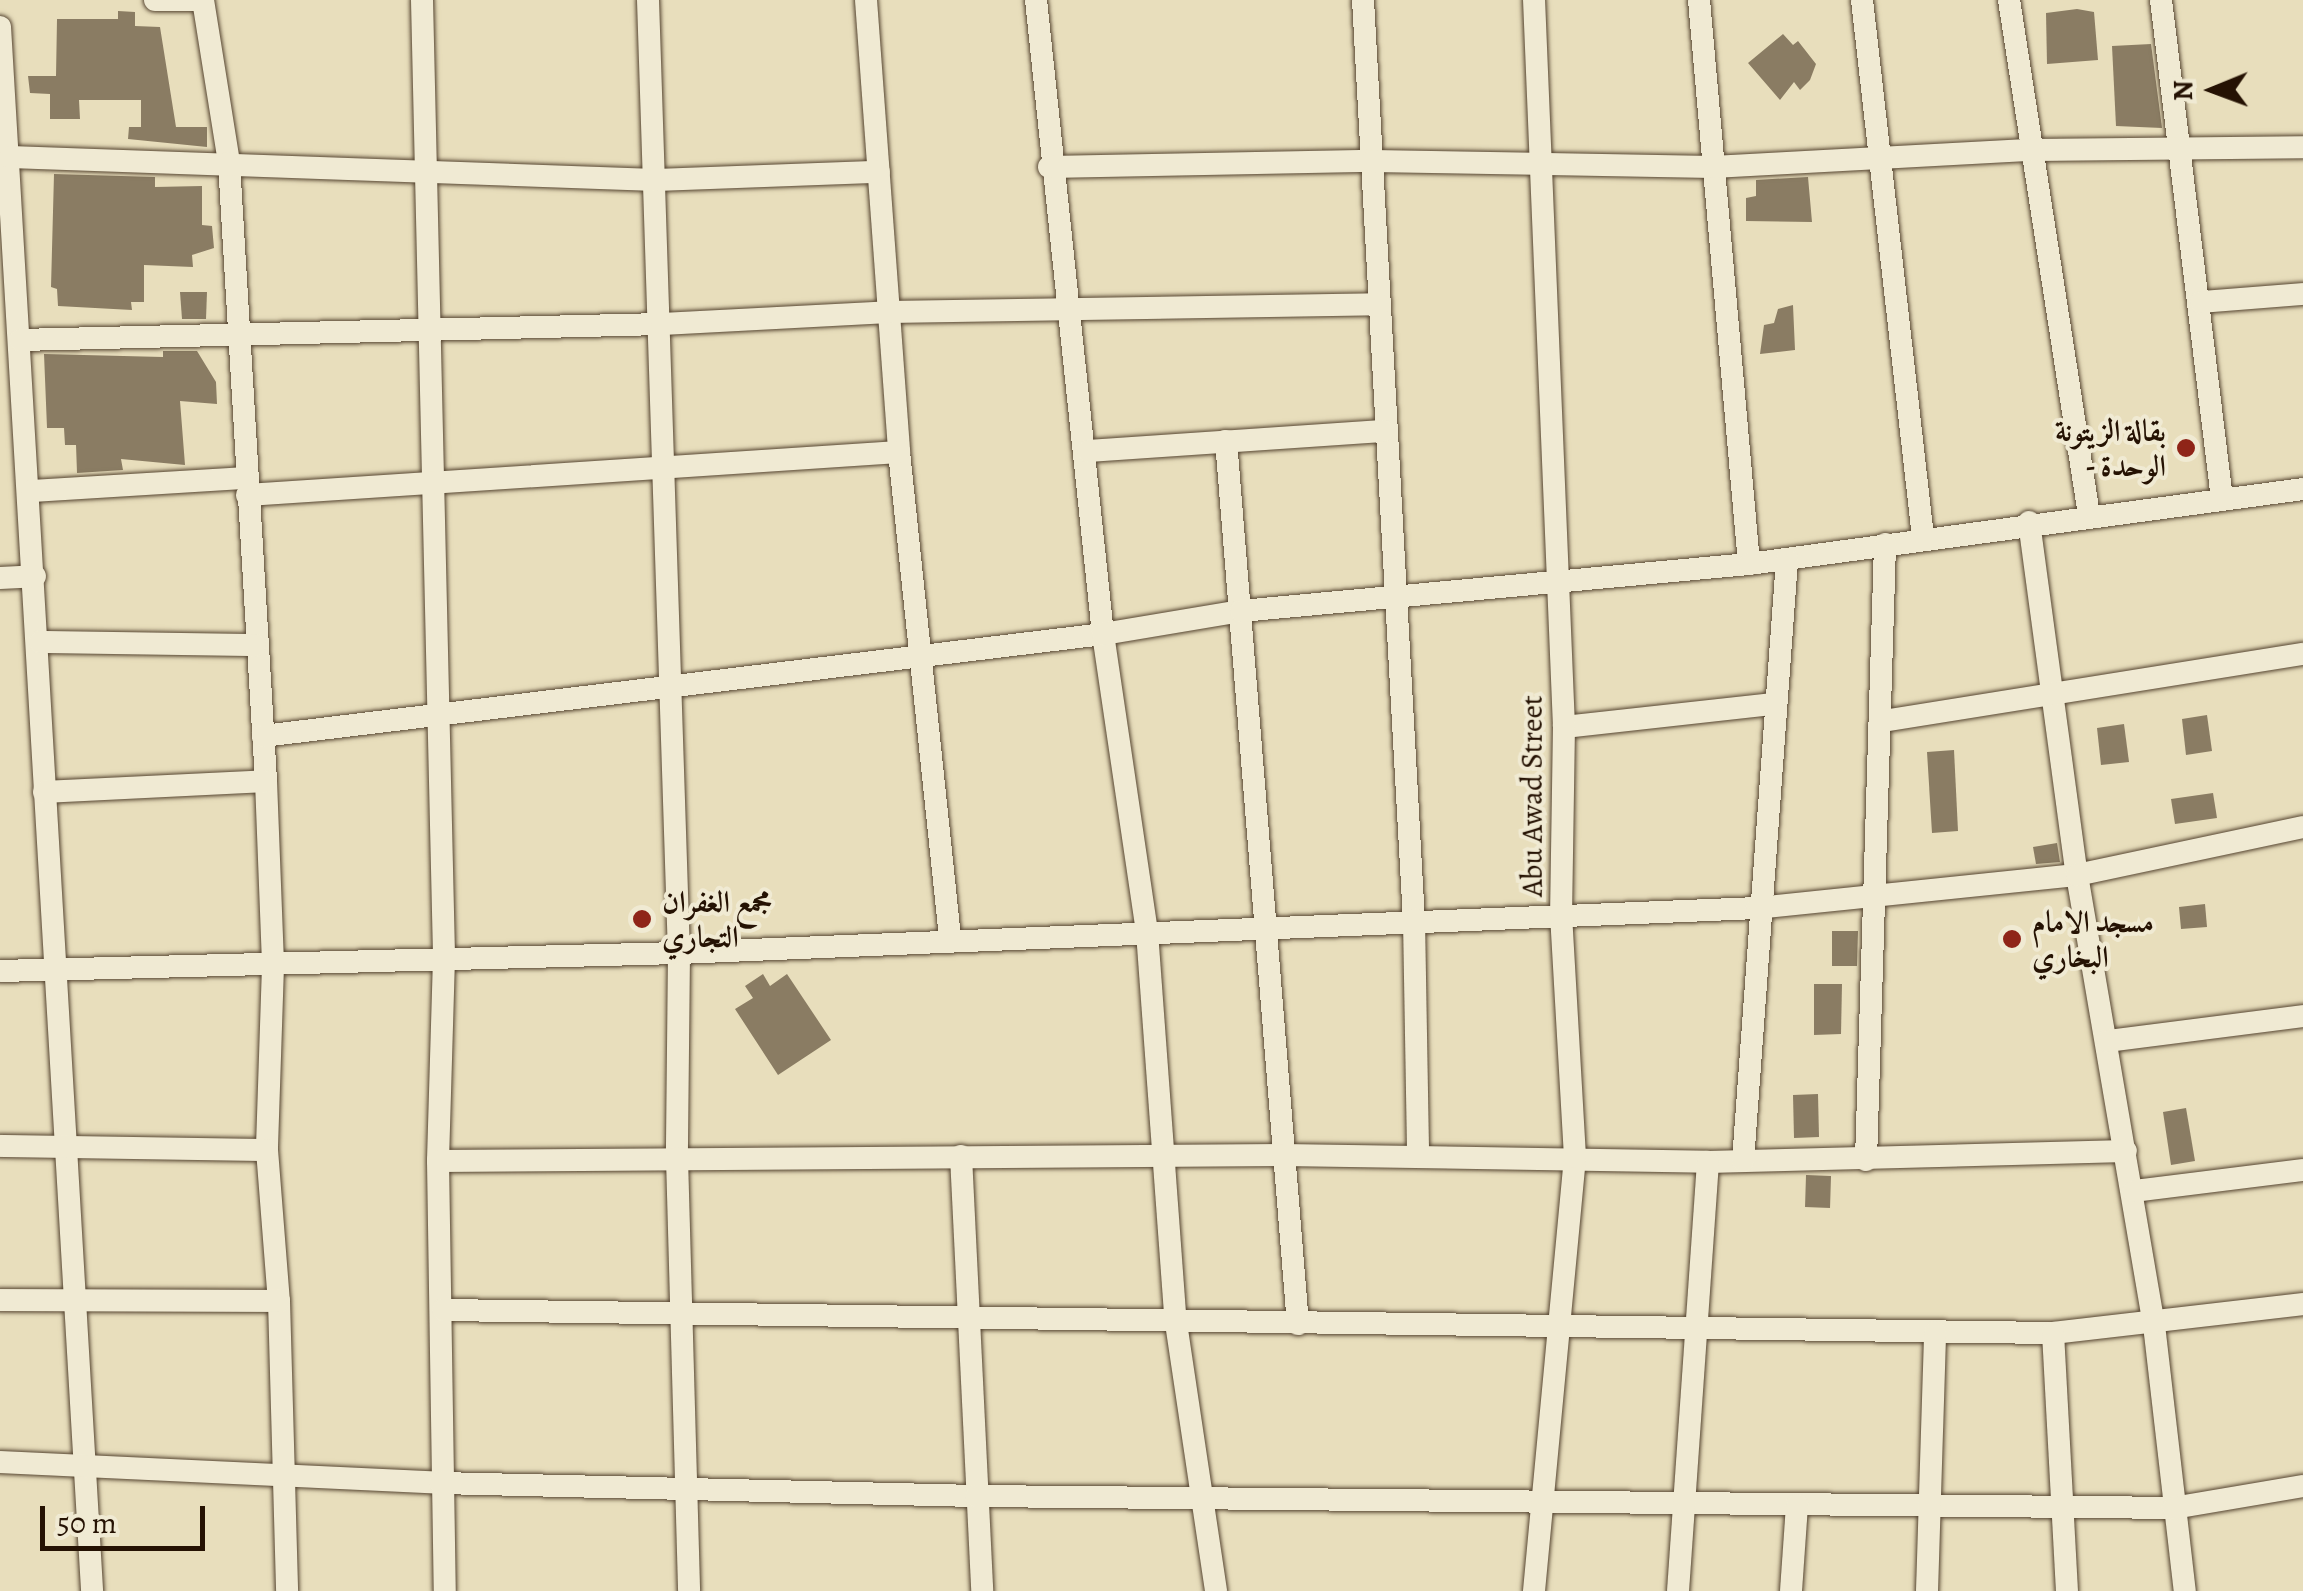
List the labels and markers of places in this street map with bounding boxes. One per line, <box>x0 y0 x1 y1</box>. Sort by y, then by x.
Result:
place label: بقالة الزيتونة - الوحدة <box>2055 413 2166 484</box>
marker: بقالة الزيتونة - الوحدة <box>2175 437 2197 459</box>
place label: مجمع الغفران التجاري <box>662 884 772 954</box>
place label: مسجد الامام البخاري <box>2032 904 2154 974</box>
marker: مجمع الغفران التجاري <box>631 908 653 930</box>
marker: مسجد الامام البخاري <box>2001 928 2023 950</box>

